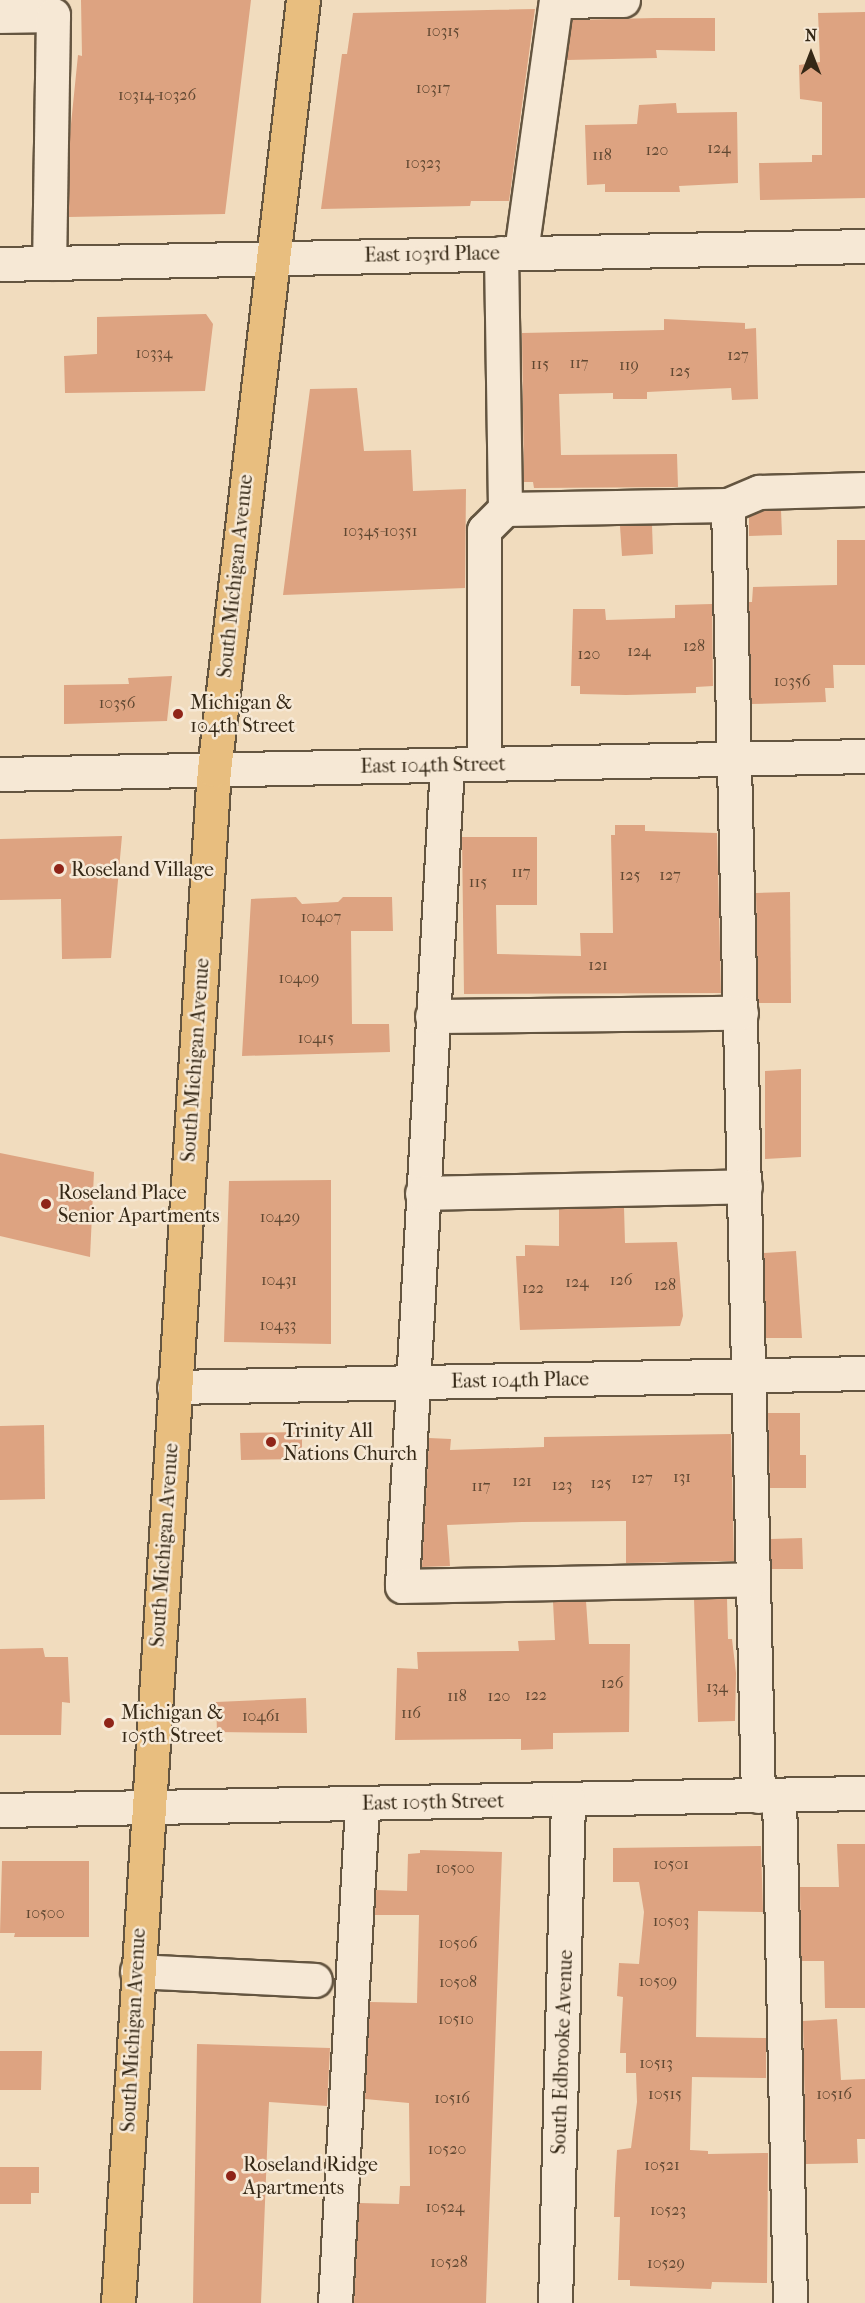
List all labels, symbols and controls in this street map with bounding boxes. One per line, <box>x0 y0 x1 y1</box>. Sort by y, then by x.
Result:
house number: 10315 <box>426 21 460 41</box>
north arrow <box>781 24 841 84</box>
text: N <box>805 26 817 45</box>
house number: 10317 <box>416 78 450 98</box>
house number: 10314-10326 <box>118 85 196 105</box>
house number: 124 <box>707 138 731 158</box>
house number: 120 <box>646 140 668 160</box>
house number: 118 <box>592 145 612 165</box>
house number: 10323 <box>405 153 441 173</box>
street label: East 103rd Place <box>364 241 500 267</box>
house number: 10334 <box>135 343 173 363</box>
house number: 127 <box>727 345 749 365</box>
house number: 117 <box>569 353 589 373</box>
house number: 115 <box>531 354 549 374</box>
house number: 119 <box>619 355 639 375</box>
house number: 125 <box>670 361 690 381</box>
street label: South Michigan Avenue <box>212 473 258 679</box>
house number: 10345-10351 <box>343 521 417 541</box>
house number: 128 <box>683 636 705 656</box>
house number: 124 <box>627 641 651 661</box>
house number: 120 <box>578 644 600 664</box>
house number: 10356 <box>774 671 810 691</box>
place label: Michigan & 104th Street <box>190 690 295 737</box>
house number: 10356 <box>99 693 135 713</box>
marker: Michigan & 104th Street <box>171 707 185 721</box>
street label: East 104th Street <box>360 752 506 778</box>
place label: Roseland Village <box>71 857 214 881</box>
marker: Roseland Village <box>52 862 66 876</box>
house number: 117 <box>511 862 531 882</box>
house number: 125 <box>620 865 640 885</box>
house number: 127 <box>659 865 681 885</box>
house number: 115 <box>469 872 487 892</box>
house number: 10407 <box>301 907 341 927</box>
house number: 121 <box>588 955 608 975</box>
street label: South Michigan Avenue <box>176 957 214 1163</box>
house number: 10409 <box>279 968 319 988</box>
house number: 10415 <box>298 1028 334 1048</box>
place label: Roseland Place Senior Apartments <box>58 1180 220 1227</box>
marker: Roseland Place Senior Apartments <box>39 1197 53 1211</box>
house number: 10429 <box>260 1207 300 1227</box>
house number: 10431 <box>261 1270 297 1290</box>
house number: 126 <box>610 1270 632 1290</box>
house number: 124 <box>565 1272 589 1292</box>
house number: 128 <box>654 1275 676 1295</box>
house number: 122 <box>522 1278 544 1298</box>
house number: 10433 <box>260 1315 296 1335</box>
street label: East 104th Place <box>451 1367 589 1393</box>
place label: Trinity All Nations Church <box>283 1418 417 1465</box>
marker: Trinity All Nations Church <box>264 1435 278 1449</box>
street label: South Michigan Avenue <box>145 1442 183 1648</box>
house number: 131 <box>673 1467 691 1487</box>
house number: 127 <box>631 1468 653 1488</box>
house number: 121 <box>512 1471 532 1491</box>
house number: 125 <box>591 1473 611 1493</box>
house number: 123 <box>552 1475 572 1495</box>
house number: 117 <box>471 1476 491 1496</box>
house number: 126 <box>601 1673 623 1693</box>
house number: 134 <box>706 1677 728 1697</box>
house number: 122 <box>525 1685 547 1705</box>
house number: 118 <box>447 1686 467 1706</box>
house number: 120 <box>488 1686 510 1706</box>
place label: Michigan & 105th Street <box>121 1700 223 1747</box>
house number: 116 <box>401 1703 421 1723</box>
house number: 10461 <box>242 1706 280 1726</box>
marker: Michigan & 105th Street <box>102 1716 116 1730</box>
street label: East 105th Street <box>362 1789 504 1815</box>
house number: 10501 <box>653 1854 689 1874</box>
house number: 10500 <box>436 1858 474 1878</box>
house number: 10500 <box>26 1903 64 1923</box>
house number: 10503 <box>653 1911 689 1931</box>
street label: South Michigan Avenue <box>116 1927 150 2133</box>
house number: 10506 <box>439 1933 477 1953</box>
street label: South Edbrooke Avenue <box>546 1949 578 2155</box>
house number: 10509 <box>639 1971 677 1991</box>
house number: 10508 <box>439 1972 477 1992</box>
house number: 10510 <box>438 2009 474 2029</box>
house number: 10513 <box>639 2053 673 2073</box>
house number: 10515 <box>648 2084 682 2104</box>
house number: 10516 <box>816 2084 852 2104</box>
house number: 10516 <box>434 2088 470 2108</box>
house number: 10520 <box>428 2139 466 2159</box>
place label: Roseland Ridge Apartments <box>243 2152 378 2199</box>
house number: 10521 <box>644 2155 680 2175</box>
marker: Roseland Ridge Apartments <box>224 2169 238 2183</box>
house number: 10524 <box>425 2197 465 2217</box>
house number: 10523 <box>650 2200 686 2220</box>
house number: 10528 <box>430 2252 468 2272</box>
house number: 10529 <box>647 2253 685 2273</box>

